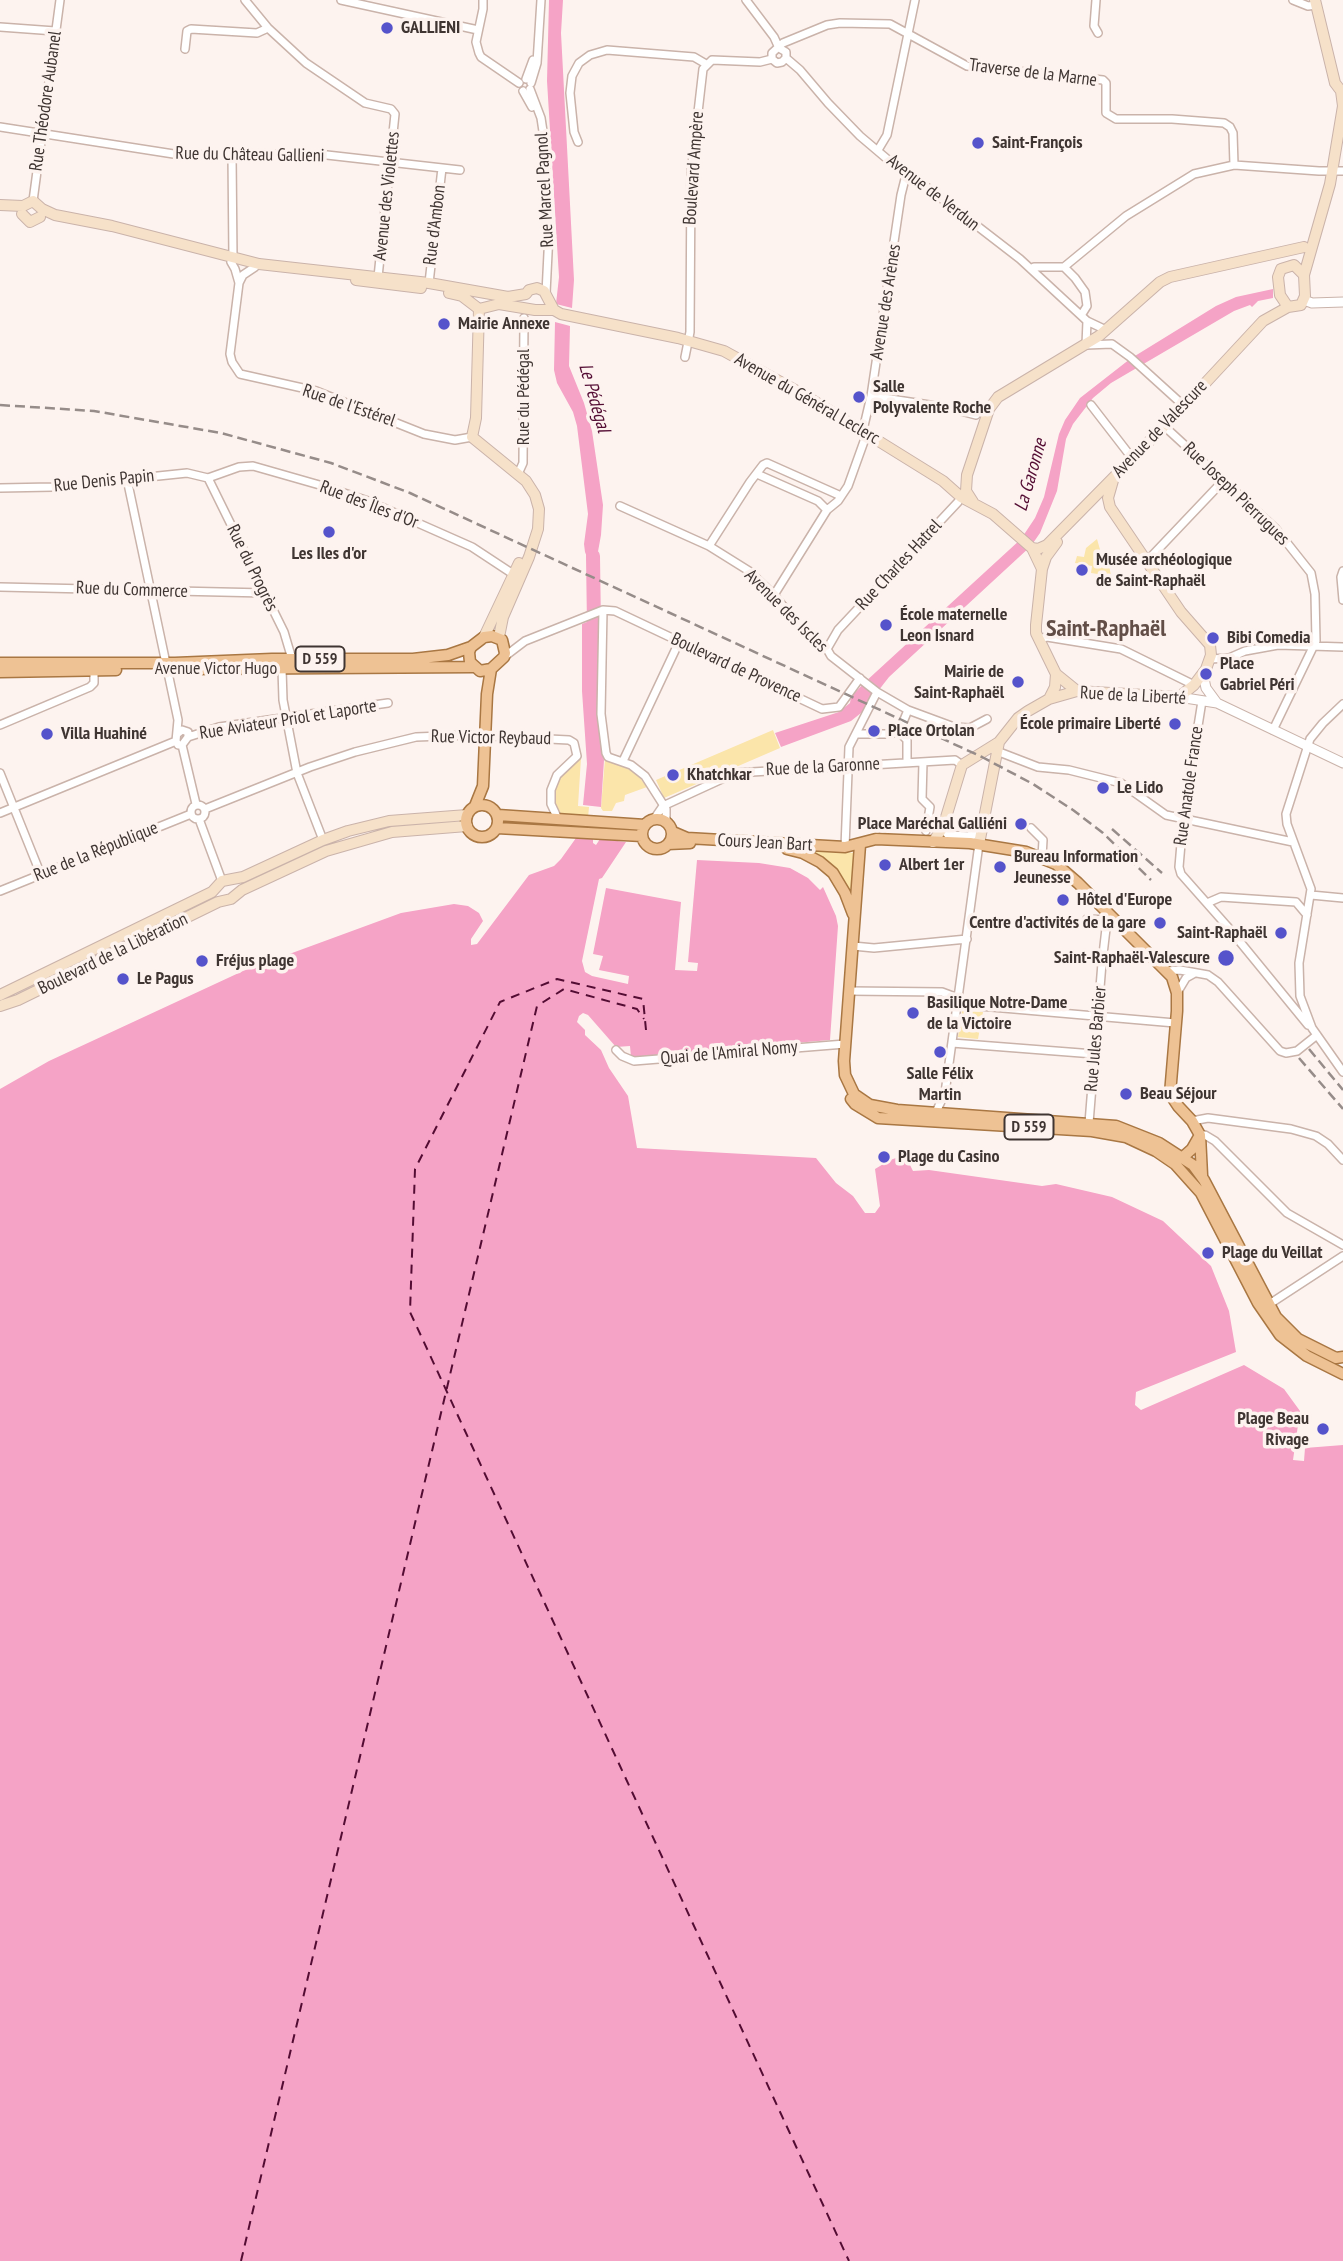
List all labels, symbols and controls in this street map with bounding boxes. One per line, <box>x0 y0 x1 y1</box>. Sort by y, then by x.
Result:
place label: GALLIENI <box>401 17 460 39</box>
marker: GALLIENI <box>379 20 395 36</box>
street label: Rue Théodore Aubanel <box>25 30 67 172</box>
street label: Traverse de la Marne <box>968 54 1098 92</box>
street label: Boulevard Ampère <box>679 110 709 226</box>
street label: Avenue des Violettes <box>369 131 405 261</box>
street label: Rue Marcel Pagnol <box>531 132 559 248</box>
place label: Saint-François <box>992 132 1083 154</box>
marker: Saint-François <box>970 135 986 151</box>
street label: Rue du Château Gallieni <box>175 143 325 167</box>
street label: Avenue de Verdun <box>882 150 984 236</box>
street label: Rue d'Ambon <box>419 184 451 266</box>
street label: Avenue des Arènes <box>866 243 906 361</box>
place label: Mairie Annexe <box>458 313 550 335</box>
marker: Mairie Annexe <box>436 316 452 332</box>
street label: Rue du Pédégal <box>513 349 535 445</box>
street label: Avenue du Général Leclerc <box>731 349 883 449</box>
water label: Le Pédégal <box>573 361 615 435</box>
place label: Salle Polyvalente Roche <box>873 376 991 418</box>
street label: Avenue de Valescure <box>1108 376 1212 482</box>
street label: Rue de l'Estérel <box>300 380 398 432</box>
marker: Salle Polyvalente Roche <box>851 389 867 405</box>
water label: La Garonne <box>1010 436 1052 514</box>
street label: Rue Joseph Pierrugues <box>1178 438 1294 550</box>
street label: Rue Denis Papin <box>53 465 155 497</box>
street label: Rue des Îles d'Or <box>317 476 421 534</box>
street label: Rue Charles Hatrel <box>852 515 946 615</box>
street label: Rue du Progrès <box>222 521 282 615</box>
marker: Les Iles d'or <box>321 524 337 540</box>
place label: Les Iles d'or <box>292 543 366 565</box>
place label: Musée archéologique de Saint-Raphaël <box>1096 549 1232 592</box>
marker: Musée archéologique de Saint-Raphaël <box>1074 562 1090 578</box>
street label: Avenue des Iscles <box>740 565 832 657</box>
street label: Rue du Commerce <box>76 577 188 603</box>
place label: École maternelle Leon Isnard <box>900 604 1007 646</box>
district label: Saint-Raphaël <box>1046 615 1166 643</box>
marker: École maternelle Leon Isnard <box>878 617 894 633</box>
place label: Bibi Comedia <box>1227 627 1310 649</box>
street label: Boulevard de Provence <box>667 628 805 708</box>
marker: Bibi Comedia <box>1205 630 1221 646</box>
road number: D 559 <box>296 646 344 672</box>
place label: Place Gabriel Péri <box>1220 653 1295 696</box>
street label: Avenue Victor Hugo <box>155 658 277 680</box>
place label: Mairie de Saint-Raphaël <box>914 661 1004 704</box>
marker: Place Gabriel Péri <box>1198 666 1214 682</box>
marker: Mairie de Saint-Raphaël <box>1010 674 1026 690</box>
street label: Rue de la Liberté <box>1079 682 1187 710</box>
street label: Rue Aviateur Priol et Laporte <box>198 695 378 745</box>
place label: École primaire Liberté <box>1020 713 1161 735</box>
marker: École primaire Liberté <box>1167 716 1183 732</box>
place label: Place Ortolan <box>888 720 975 742</box>
place label: Villa Huahiné <box>61 723 147 745</box>
marker: Place Ortolan <box>866 723 882 739</box>
street label: Rue Anatole France <box>1170 725 1208 847</box>
marker: Villa Huahiné <box>39 726 55 742</box>
street label: Rue Victor Reybaud <box>431 726 551 750</box>
street label: Rue de la Garonne <box>766 753 880 781</box>
place label: Khatchkar <box>687 764 752 786</box>
marker: Khatchkar <box>665 767 681 783</box>
place label: Le Lido <box>1117 777 1163 799</box>
marker: Le Lido <box>1095 780 1111 796</box>
place label: Place Maréchal Galliéni <box>858 813 1007 835</box>
marker: Place Maréchal Galliéni <box>1013 816 1029 832</box>
street label: Rue de la République <box>31 817 161 887</box>
street label: Cours Jean Bart <box>717 830 813 856</box>
place label: Bureau Information Jeunesse <box>1014 846 1138 888</box>
place label: Albert 1er <box>899 854 964 876</box>
marker: Albert 1er <box>877 857 893 873</box>
marker: Bureau Information Jeunesse <box>992 859 1008 875</box>
place label: Hôtel d'Europe <box>1077 889 1172 911</box>
marker: Hôtel d'Europe <box>1055 892 1071 908</box>
street label: Boulevard de la Libération <box>35 908 191 1000</box>
place label: Centre d'activités de la gare <box>969 912 1146 934</box>
marker: Centre d'activités de la gare <box>1152 915 1168 931</box>
place label: Saint-Raphaël <box>1177 922 1267 944</box>
marker: Saint-Raphaël <box>1273 925 1289 941</box>
place label: Saint-Raphaël-Valescure <box>1054 947 1210 969</box>
marker: Saint-Raphaël-Valescure <box>1216 948 1236 968</box>
place label: Fréjus plage <box>216 950 294 972</box>
marker: Fréjus plage <box>194 953 210 969</box>
place label: Le Pagus <box>137 968 193 990</box>
marker: Le Pagus <box>115 971 131 987</box>
street label: Rue Jules Barbier <box>1081 985 1111 1093</box>
place label: Basilique Notre-Dame de la Victoire <box>927 992 1067 1034</box>
marker: Basilique Notre-Dame de la Victoire <box>905 1005 921 1021</box>
street label: Quai de l'Amiral Nomy <box>660 1036 798 1070</box>
marker: Salle Félix Martin <box>932 1044 948 1060</box>
place label: Salle Félix Martin <box>906 1063 974 1106</box>
place label: Beau Séjour <box>1140 1083 1217 1105</box>
marker: Beau Séjour <box>1118 1086 1134 1102</box>
road number: D 559 <box>1004 1114 1054 1140</box>
place label: Plage du Casino <box>898 1146 999 1168</box>
marker: Plage du Casino <box>876 1149 892 1165</box>
place label: Plage du Veillat <box>1222 1242 1323 1264</box>
marker: Plage du Veillat <box>1200 1245 1216 1261</box>
place label: Plage Beau Rivage <box>1237 1408 1309 1450</box>
marker: Plage Beau Rivage <box>1315 1421 1331 1437</box>

